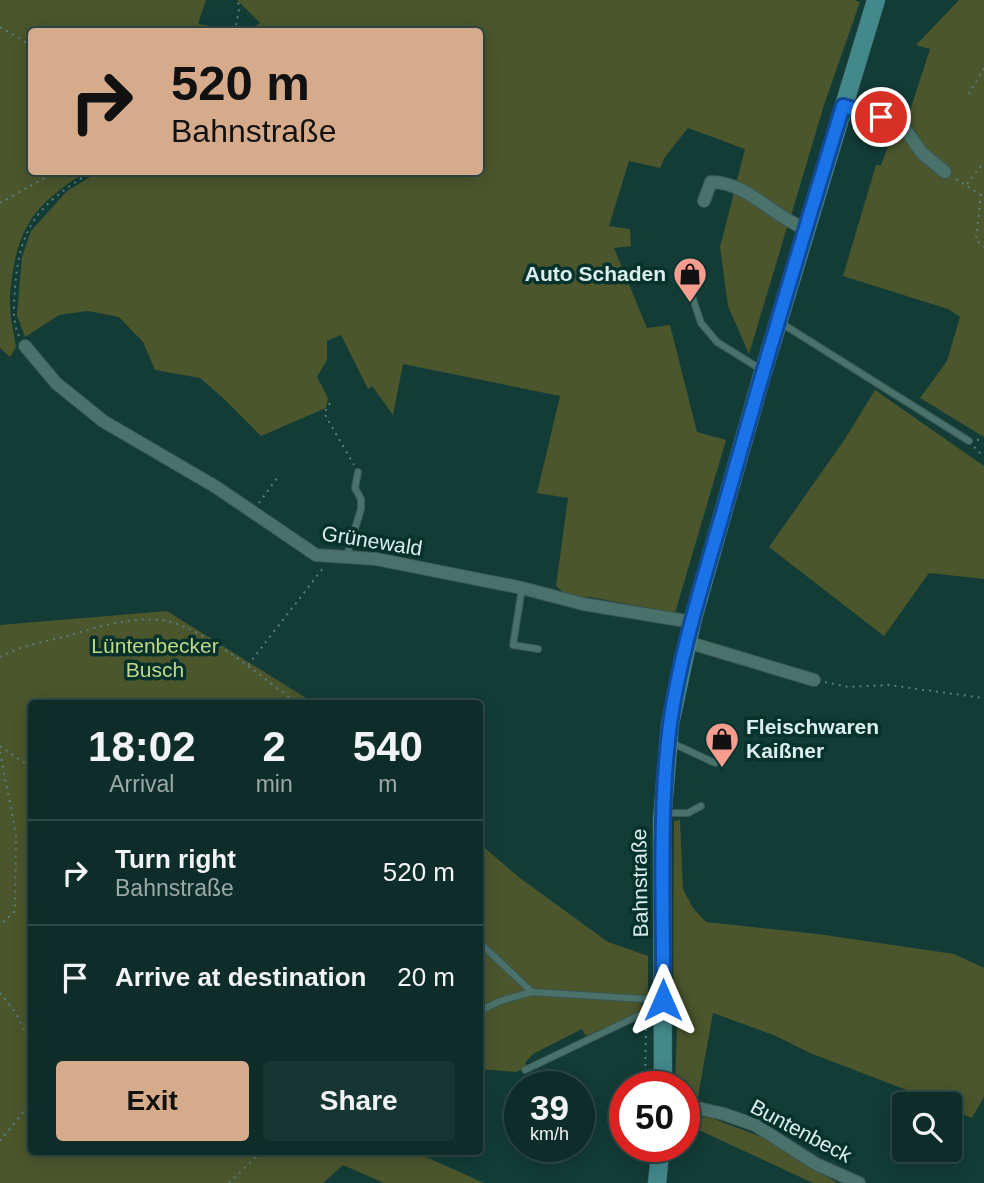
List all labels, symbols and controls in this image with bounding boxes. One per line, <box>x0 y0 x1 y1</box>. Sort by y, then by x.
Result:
icon: right <box>56 56 147 147</box>
text: 520 m <box>171 56 310 110</box>
pin <box>851 87 911 147</box>
icon: arrive <box>862 98 900 136</box>
text: Bahnstraße <box>171 113 336 149</box>
shop icon: Auto Schaden <box>671 255 709 304</box>
place label: Auto Schaden <box>525 262 666 285</box>
street label: Grünewald <box>320 521 424 560</box>
park label: Lüntenbecker Busch <box>91 634 219 681</box>
place label: Fleischwaren Kaißner <box>746 715 879 762</box>
shop icon: Fleischwaren Kaißner <box>703 720 741 769</box>
text: 18:02 <box>88 723 196 770</box>
text: 2 <box>262 723 286 770</box>
text: 540 <box>353 723 423 770</box>
text: Arrival <box>109 771 174 797</box>
text: min <box>256 771 293 797</box>
text: m <box>378 771 397 797</box>
street label: Bahnstraße <box>627 829 652 937</box>
text: Turn right <box>115 844 236 874</box>
icon: right <box>56 854 94 892</box>
text: 520 m <box>383 857 455 887</box>
text: Bahnstraße <box>115 875 234 901</box>
icon: arrive <box>56 959 94 997</box>
text: Arrive at destination <box>115 962 366 992</box>
text: 20 m <box>397 962 455 992</box>
position arrow <box>626 963 700 1037</box>
button: Exit <box>56 1061 249 1141</box>
button: Share <box>263 1061 455 1141</box>
speed limit sign: 50 <box>609 1071 700 1162</box>
text: 39 <box>530 1088 569 1127</box>
map controls <box>892 1092 962 1162</box>
button: search <box>892 1092 962 1162</box>
street label: Buntenbeck <box>747 1094 856 1167</box>
text: km/h <box>530 1124 569 1144</box>

